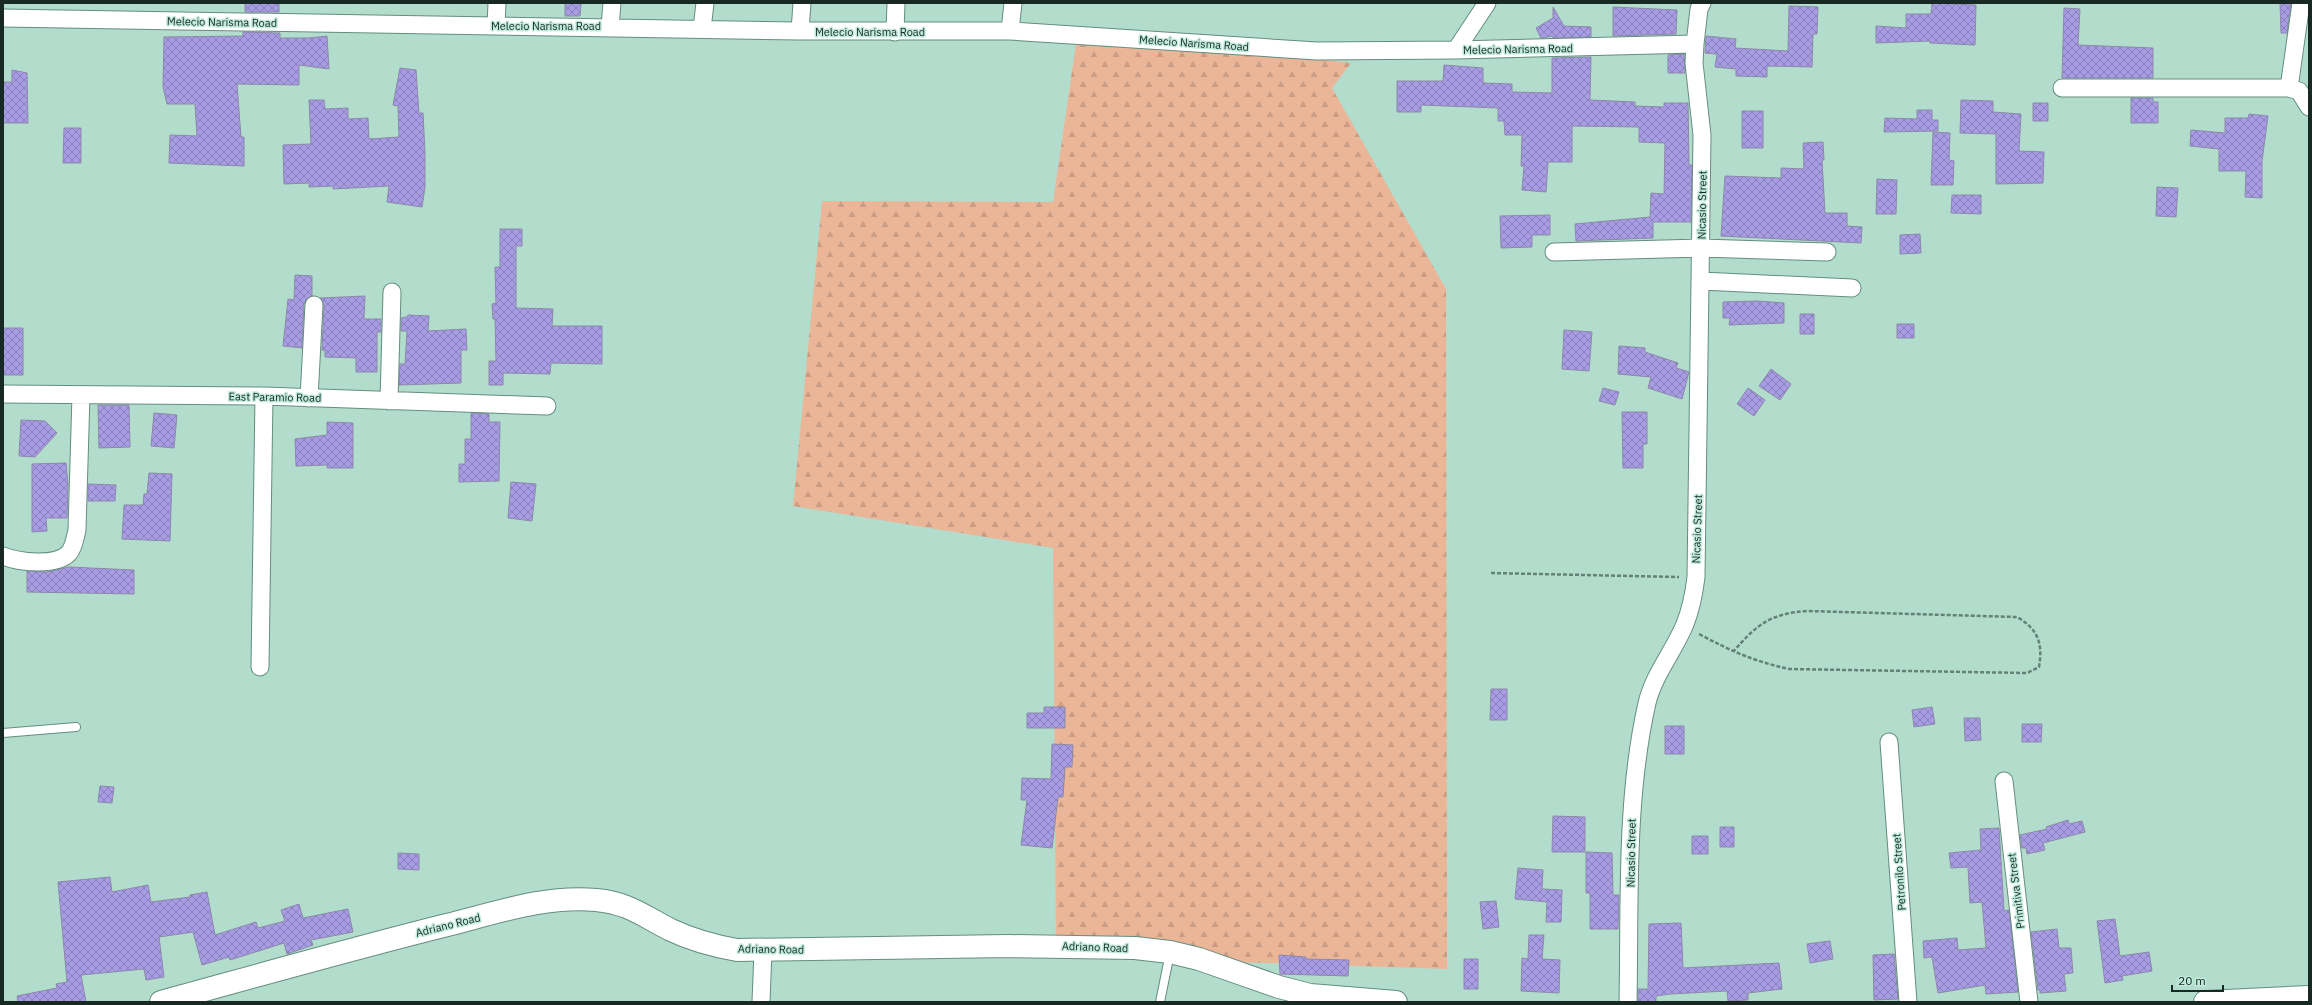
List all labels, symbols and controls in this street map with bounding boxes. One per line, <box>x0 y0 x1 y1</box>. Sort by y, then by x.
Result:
street label: Melecio Narisma Road <box>167 14 277 30</box>
street label: Melecio Narisma Road <box>491 19 601 33</box>
street label: Melecio Narisma Road <box>815 25 925 39</box>
street label: Melecio Narisma Road <box>1139 32 1249 54</box>
street label: Melecio Narisma Road <box>1463 41 1573 57</box>
street label: Nicasio Street <box>1694 170 1710 240</box>
street label: East Paramio Road <box>229 389 321 405</box>
street label: Nicasio Street <box>1689 494 1705 564</box>
street label: Nicasio Street <box>1623 818 1639 888</box>
street label: Petronilo Street <box>1889 833 1909 911</box>
street label: Primitiva Street <box>2004 852 2028 930</box>
street label: Adriano Road <box>414 910 482 940</box>
street label: Adriano Road <box>1062 939 1128 955</box>
street label: Adriano Road <box>738 941 804 957</box>
scale bar <box>2172 967 2223 993</box>
text: 20 m <box>2178 973 2206 988</box>

